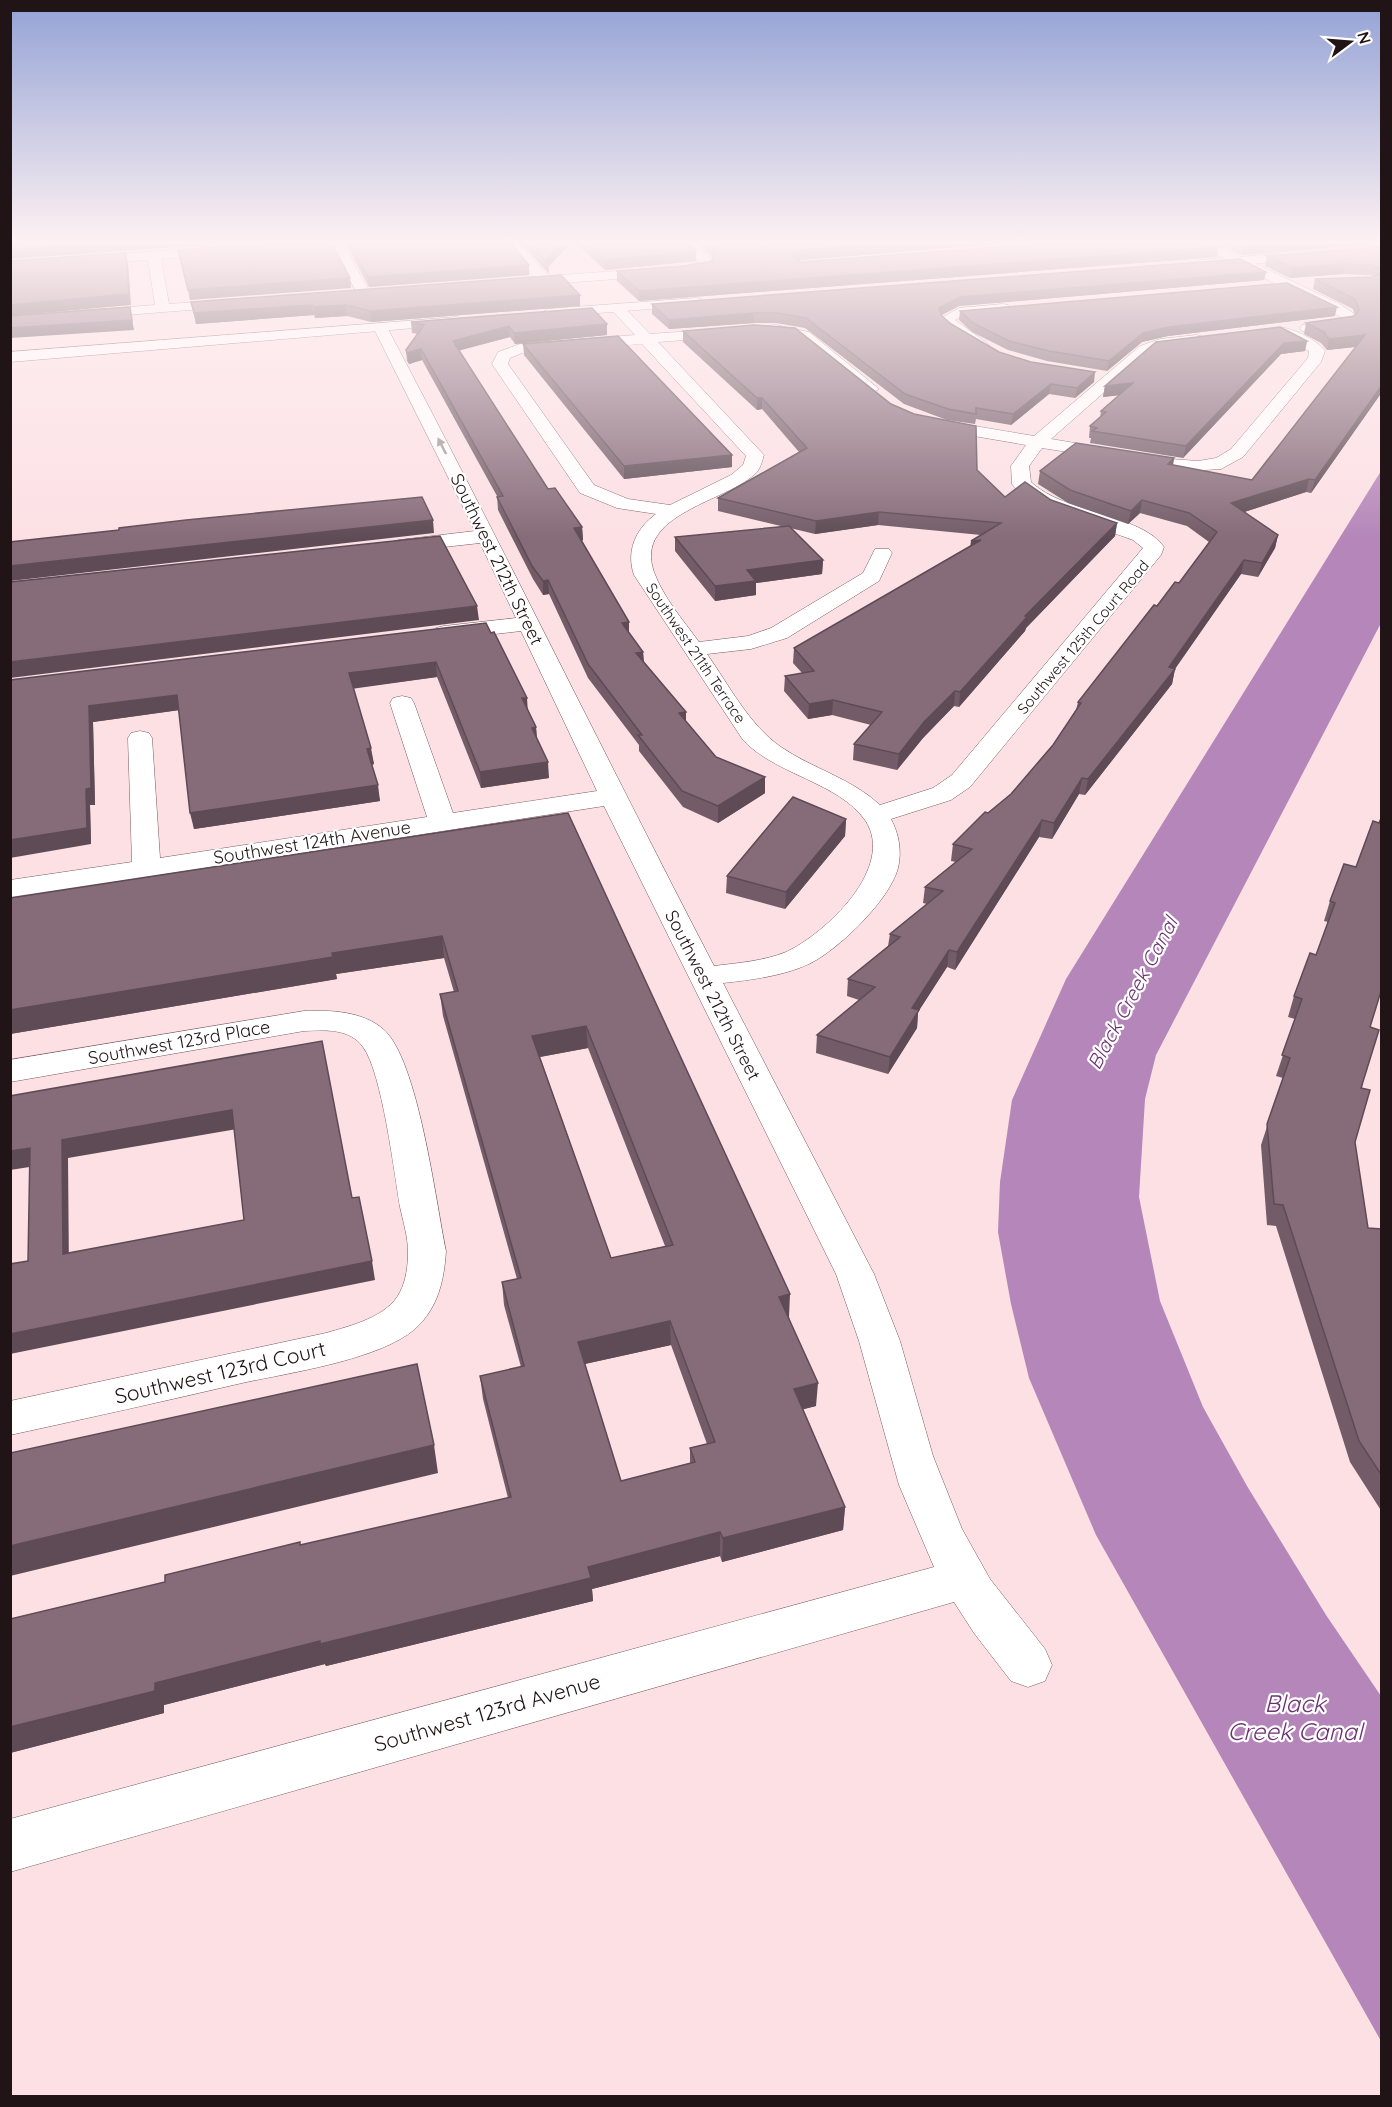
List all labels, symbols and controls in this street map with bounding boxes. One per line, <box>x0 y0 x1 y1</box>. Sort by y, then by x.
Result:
north arrow <box>1320 12 1380 72</box>
text: N <box>1353 29 1376 46</box>
one-way arrow <box>437 438 447 455</box>
street label: Southwest 212th Street <box>446 470 548 648</box>
street label: Southwest 125th Court Road <box>1013 556 1153 718</box>
street label: Southwest 211th Terrace <box>642 579 750 727</box>
street label: Southwest 124th Avenue <box>212 815 412 869</box>
street label: Southwest 212th Street <box>660 906 766 1084</box>
water label: Black Creek Canal <box>1081 911 1184 1073</box>
street label: Southwest 123rd Place <box>86 1015 272 1069</box>
street label: Southwest 123rd Court <box>112 1335 328 1409</box>
street label: Southwest 123rd Avenue <box>371 1667 603 1757</box>
water label: Black Creek Canal <box>1227 1688 1365 1746</box>

